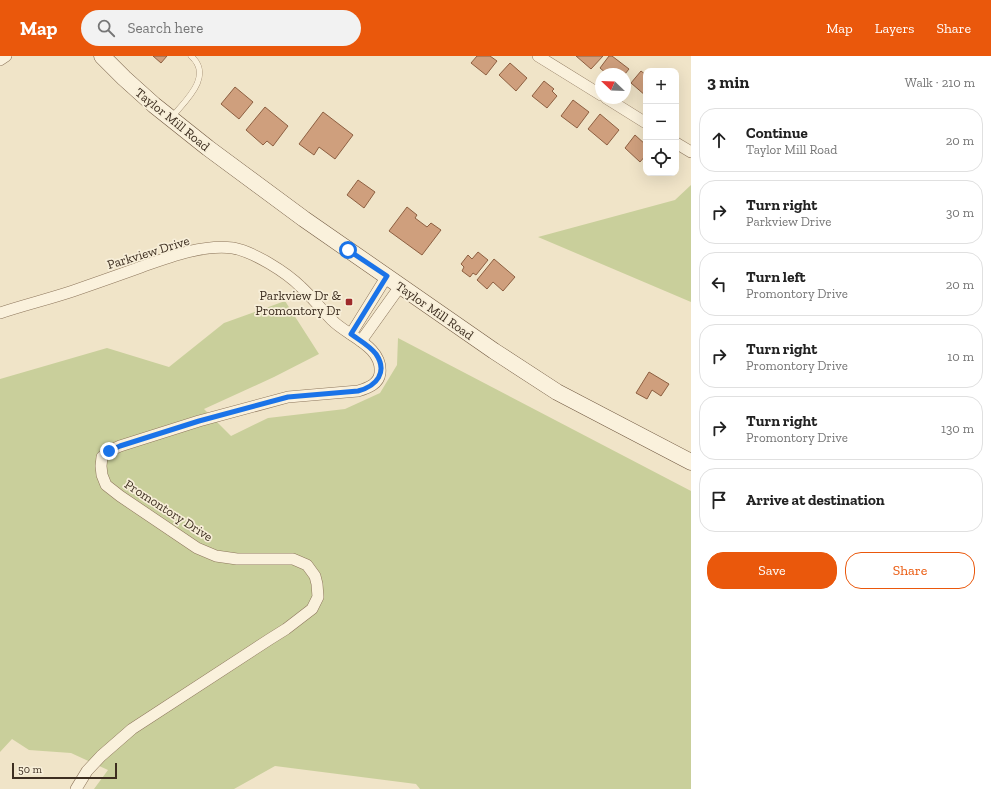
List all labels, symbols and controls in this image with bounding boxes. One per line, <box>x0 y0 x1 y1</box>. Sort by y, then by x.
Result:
search box <box>81 10 361 46</box>
text: Map <box>20 17 57 40</box>
icon: search <box>95 17 117 39</box>
text: Search here <box>127 19 203 37</box>
text: Map <box>826 20 853 37</box>
text: Layers <box>875 20 914 37</box>
text: Share <box>936 20 971 37</box>
north arrow <box>595 68 631 104</box>
map controls <box>643 68 679 176</box>
button: + <box>643 68 679 104</box>
text: 3 min <box>707 72 749 92</box>
text: Walk · 210 m <box>905 75 975 90</box>
street label: Taylor Mill Road <box>132 85 213 154</box>
button: − <box>643 104 679 140</box>
text: Continue <box>746 124 808 142</box>
icon: ahead <box>708 129 730 151</box>
text: 20 m <box>946 133 974 148</box>
button: locate <box>643 140 679 176</box>
text: Taylor Mill Road <box>746 142 837 157</box>
text: Turn right <box>746 196 817 214</box>
icon: right <box>708 201 730 223</box>
text: 30 m <box>946 205 974 220</box>
text: Parkview Drive <box>746 214 831 229</box>
street label: Parkview Drive <box>105 233 191 272</box>
route start <box>339 241 357 259</box>
text: Turn left <box>746 268 806 286</box>
icon: left <box>708 273 730 295</box>
text: 20 m <box>946 277 974 292</box>
street label: Taylor Mill Road <box>393 278 476 343</box>
text: Promontory Drive <box>746 286 848 301</box>
place label: Parkview Dr & Promontory Dr <box>255 288 342 318</box>
marker: Parkview Dr & Promontory Dr <box>344 297 354 307</box>
text: Turn right <box>746 340 817 358</box>
icon: right <box>708 345 730 367</box>
text: 10 m <box>947 349 974 364</box>
text: Promontory Drive <box>746 358 848 373</box>
text: Turn right <box>746 412 817 430</box>
icon: right <box>708 417 730 439</box>
text: 130 m <box>941 421 974 436</box>
text: Promontory Drive <box>746 430 848 445</box>
route end <box>100 442 118 460</box>
street label: Promontory Drive <box>122 476 215 544</box>
icon: arrive <box>708 489 730 511</box>
text: Arrive at destination <box>746 491 885 509</box>
button: Save <box>707 552 837 589</box>
button: Share <box>845 552 975 589</box>
scale bar <box>12 761 117 780</box>
text: 50 m <box>18 763 42 776</box>

